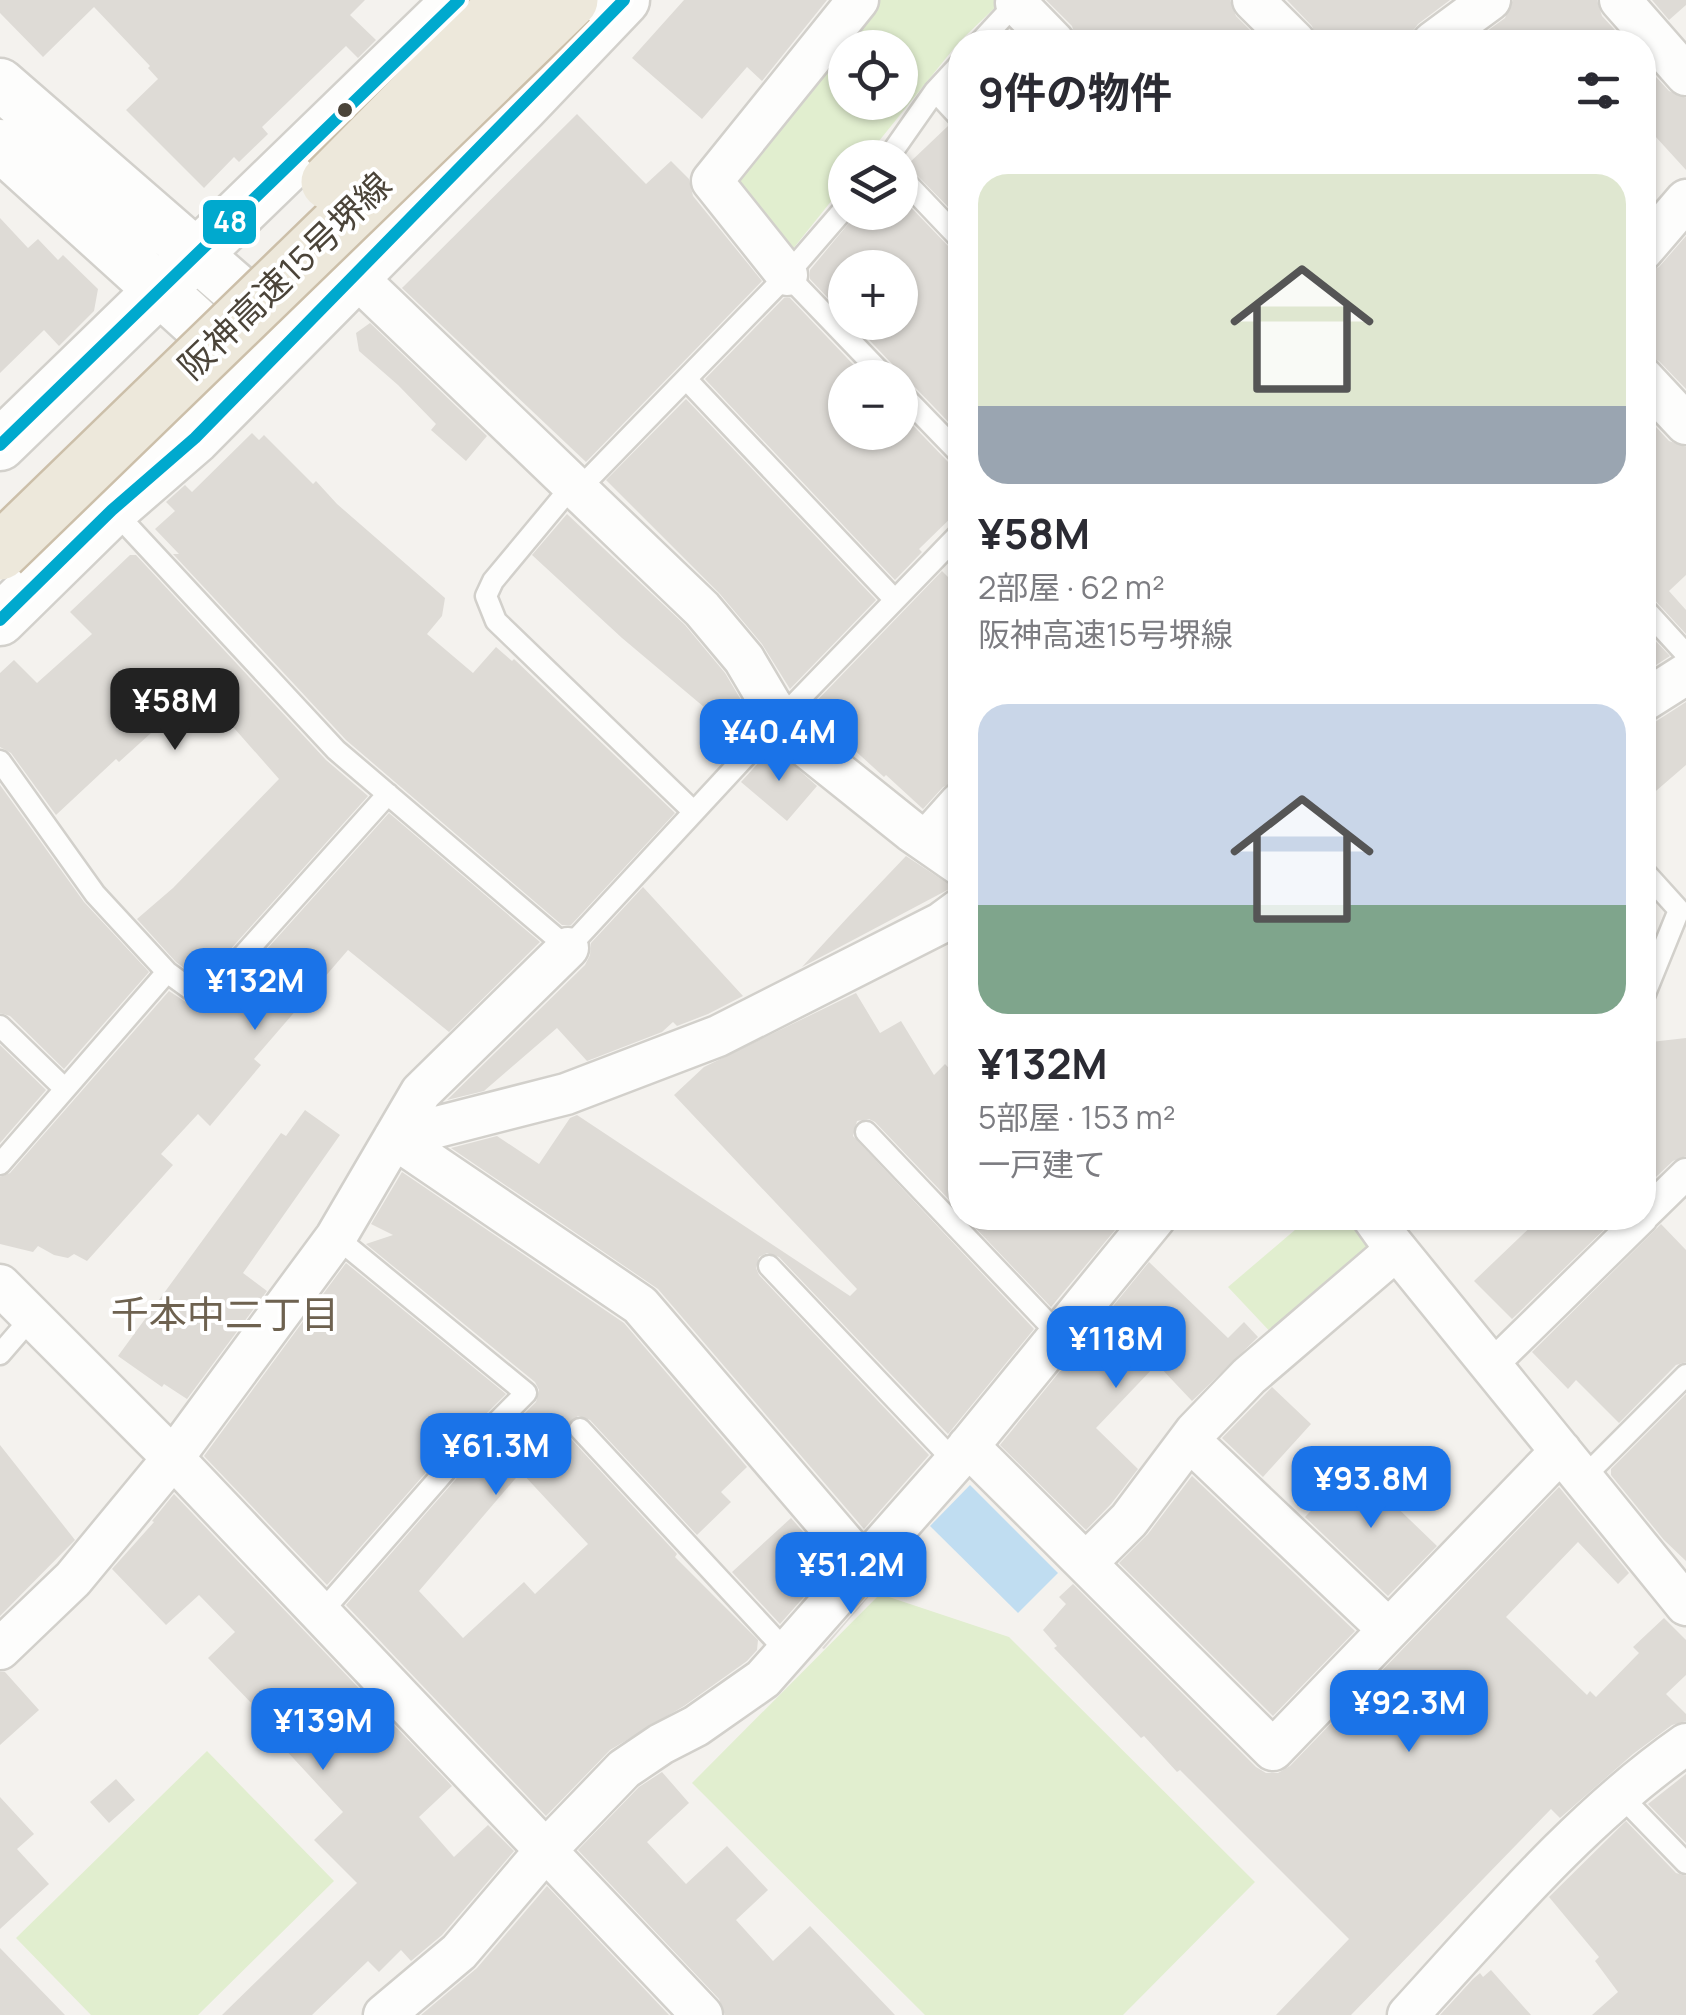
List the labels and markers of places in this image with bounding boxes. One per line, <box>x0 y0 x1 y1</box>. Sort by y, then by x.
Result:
unlabelled marker <box>335 100 355 120</box>
pin: ¥58M <box>116 668 234 753</box>
pin: ¥40.4M <box>698 699 860 784</box>
pin: ¥132M <box>185 948 325 1033</box>
pin: ¥118M <box>1046 1306 1186 1391</box>
pin: ¥61.3M <box>415 1413 577 1498</box>
pin: ¥93.8M <box>1290 1446 1452 1531</box>
pin: ¥51.2M <box>770 1532 932 1617</box>
pin: ¥92.3M <box>1328 1670 1490 1755</box>
pin: ¥139M <box>253 1688 393 1773</box>

